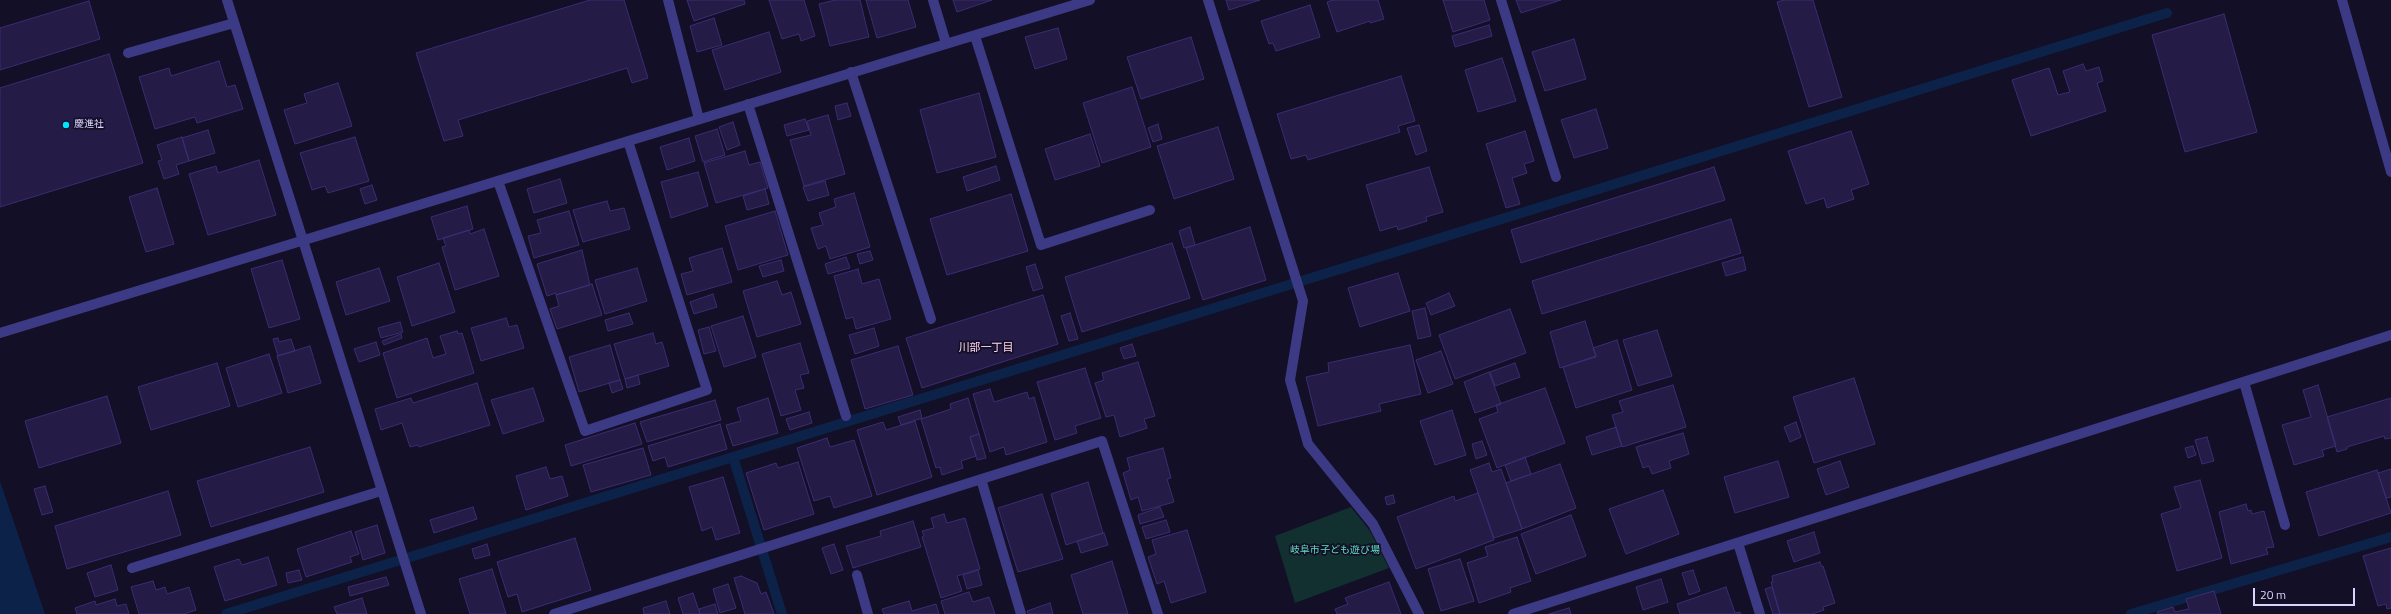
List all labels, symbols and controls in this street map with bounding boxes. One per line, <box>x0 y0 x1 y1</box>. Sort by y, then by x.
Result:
place label: 慶進社 <box>74 119 104 131</box>
marker: 慶進社 <box>61 120 71 130</box>
district label: 川部一丁目 <box>959 341 1013 355</box>
park label: 岐阜市子ども遊び場 <box>1290 545 1380 557</box>
scale bar <box>2255 580 2357 606</box>
text: 20 m <box>2260 585 2286 604</box>

